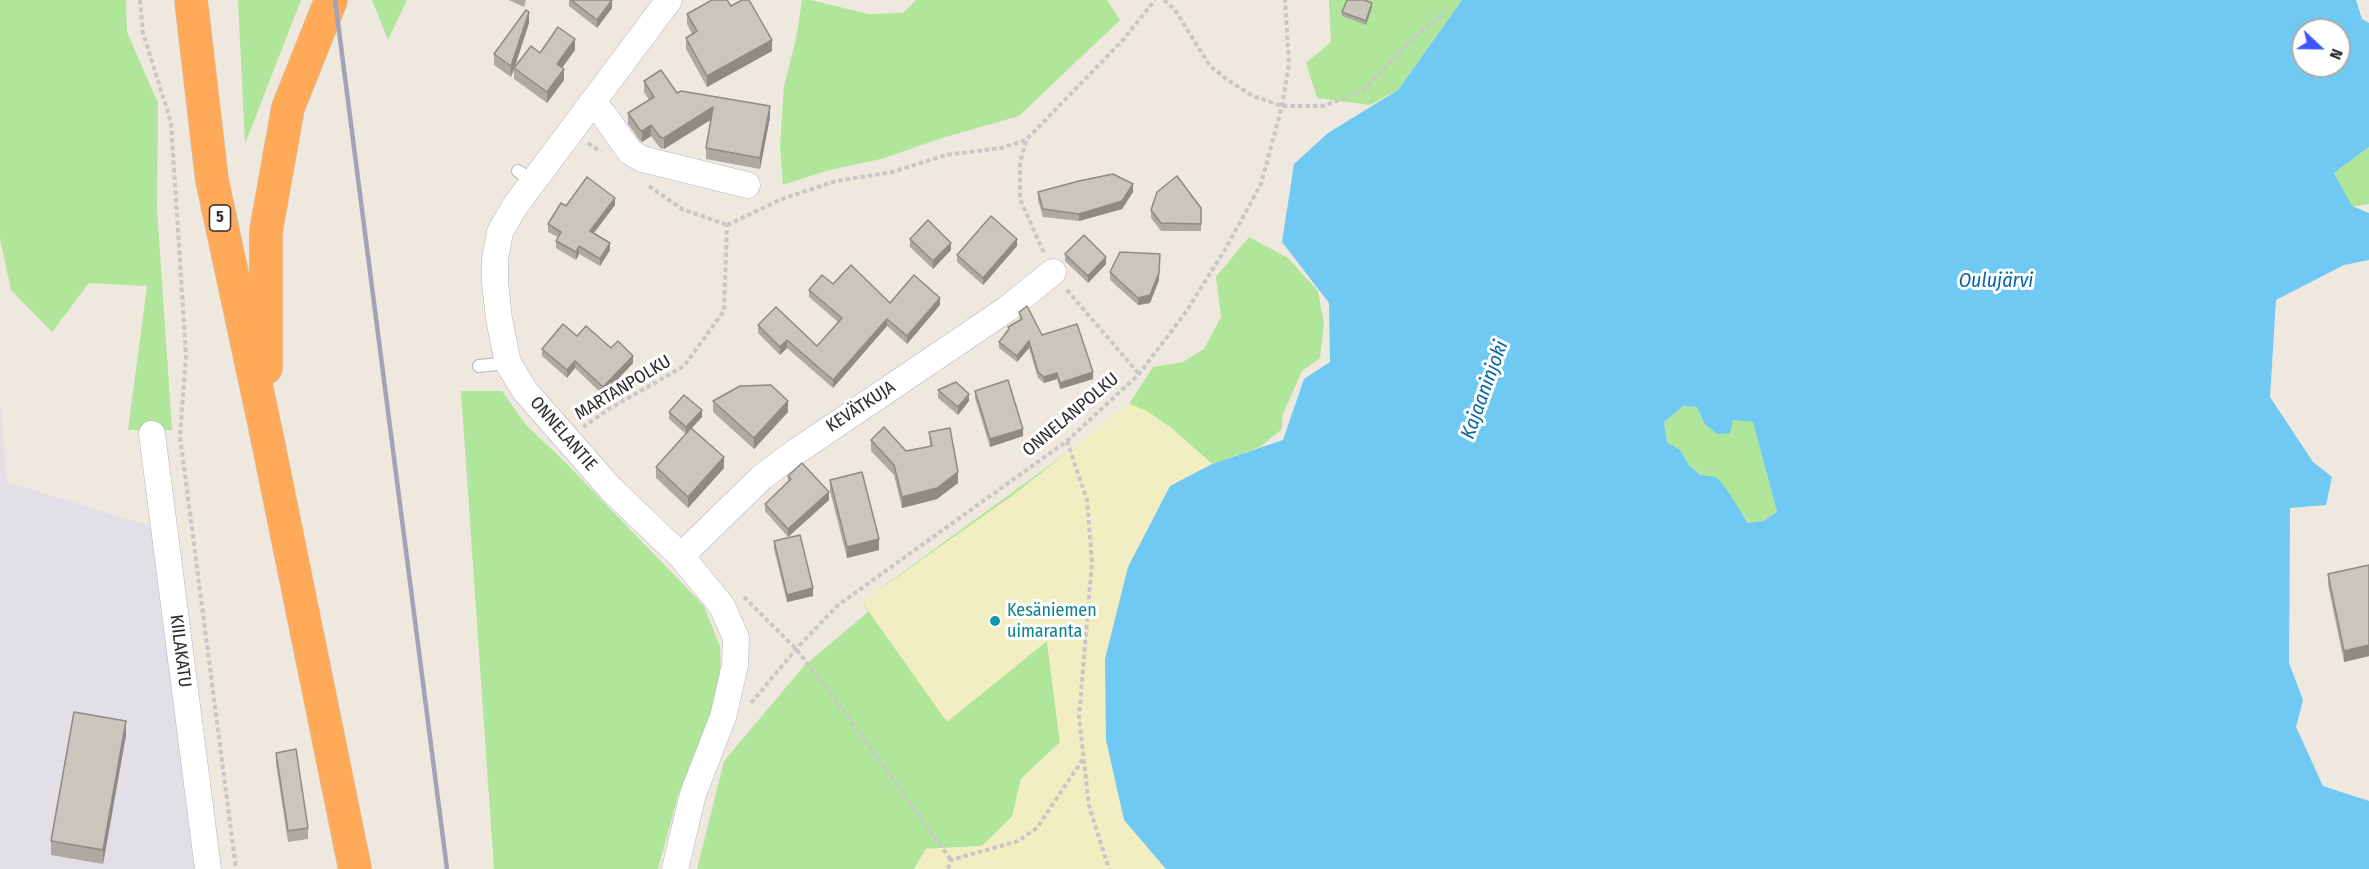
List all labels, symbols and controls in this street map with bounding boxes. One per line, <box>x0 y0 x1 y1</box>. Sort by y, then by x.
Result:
north arrow <box>2291 18 2351 78</box>
text: N <box>2326 46 2347 62</box>
road number: 5 <box>210 205 230 231</box>
water label: Oulujärvi <box>1959 269 2033 293</box>
water label: Kajaaninjoki <box>1456 338 1514 442</box>
street label: MARTANPOLKU <box>571 351 675 425</box>
street label: ONNELANPOLKU <box>1019 369 1123 461</box>
street label: KEVÄTKUJA <box>822 377 900 437</box>
street label: ONNELANTIE <box>525 392 601 476</box>
place label: Kesäniemen uimaranta <box>1007 600 1097 642</box>
street label: KIILAKATU <box>165 613 195 689</box>
marker: Kesäniemen uimaranta <box>988 614 1002 628</box>

